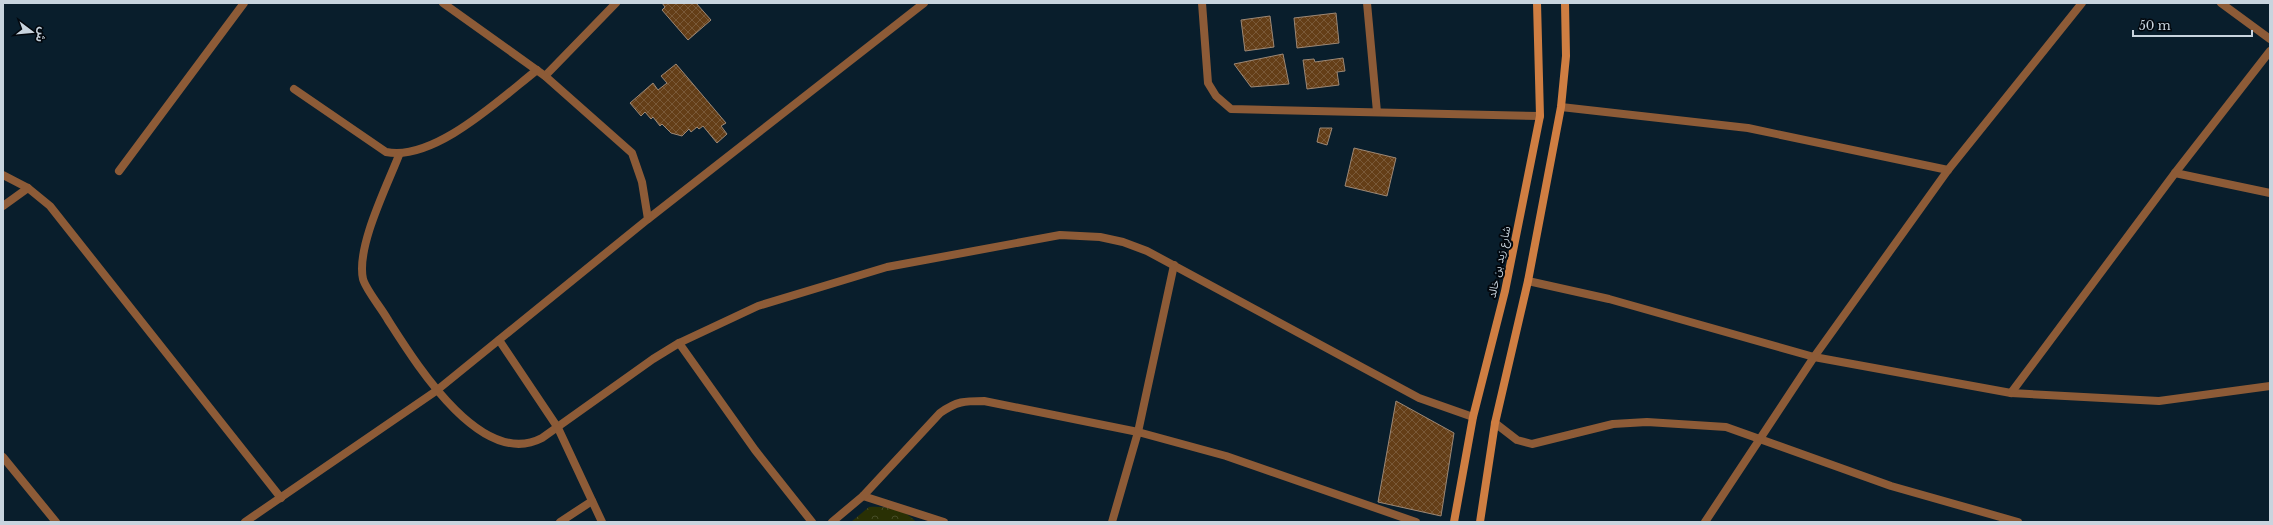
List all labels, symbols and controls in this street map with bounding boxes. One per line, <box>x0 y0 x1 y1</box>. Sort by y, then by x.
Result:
north arrow <box>12 12 52 52</box>
scale bar <box>2133 12 2252 38</box>
text: 50 m <box>2139 18 2171 33</box>
text: ش <box>33 26 50 44</box>
street label: شارع زيد بن خالد <box>1485 224 1515 299</box>

